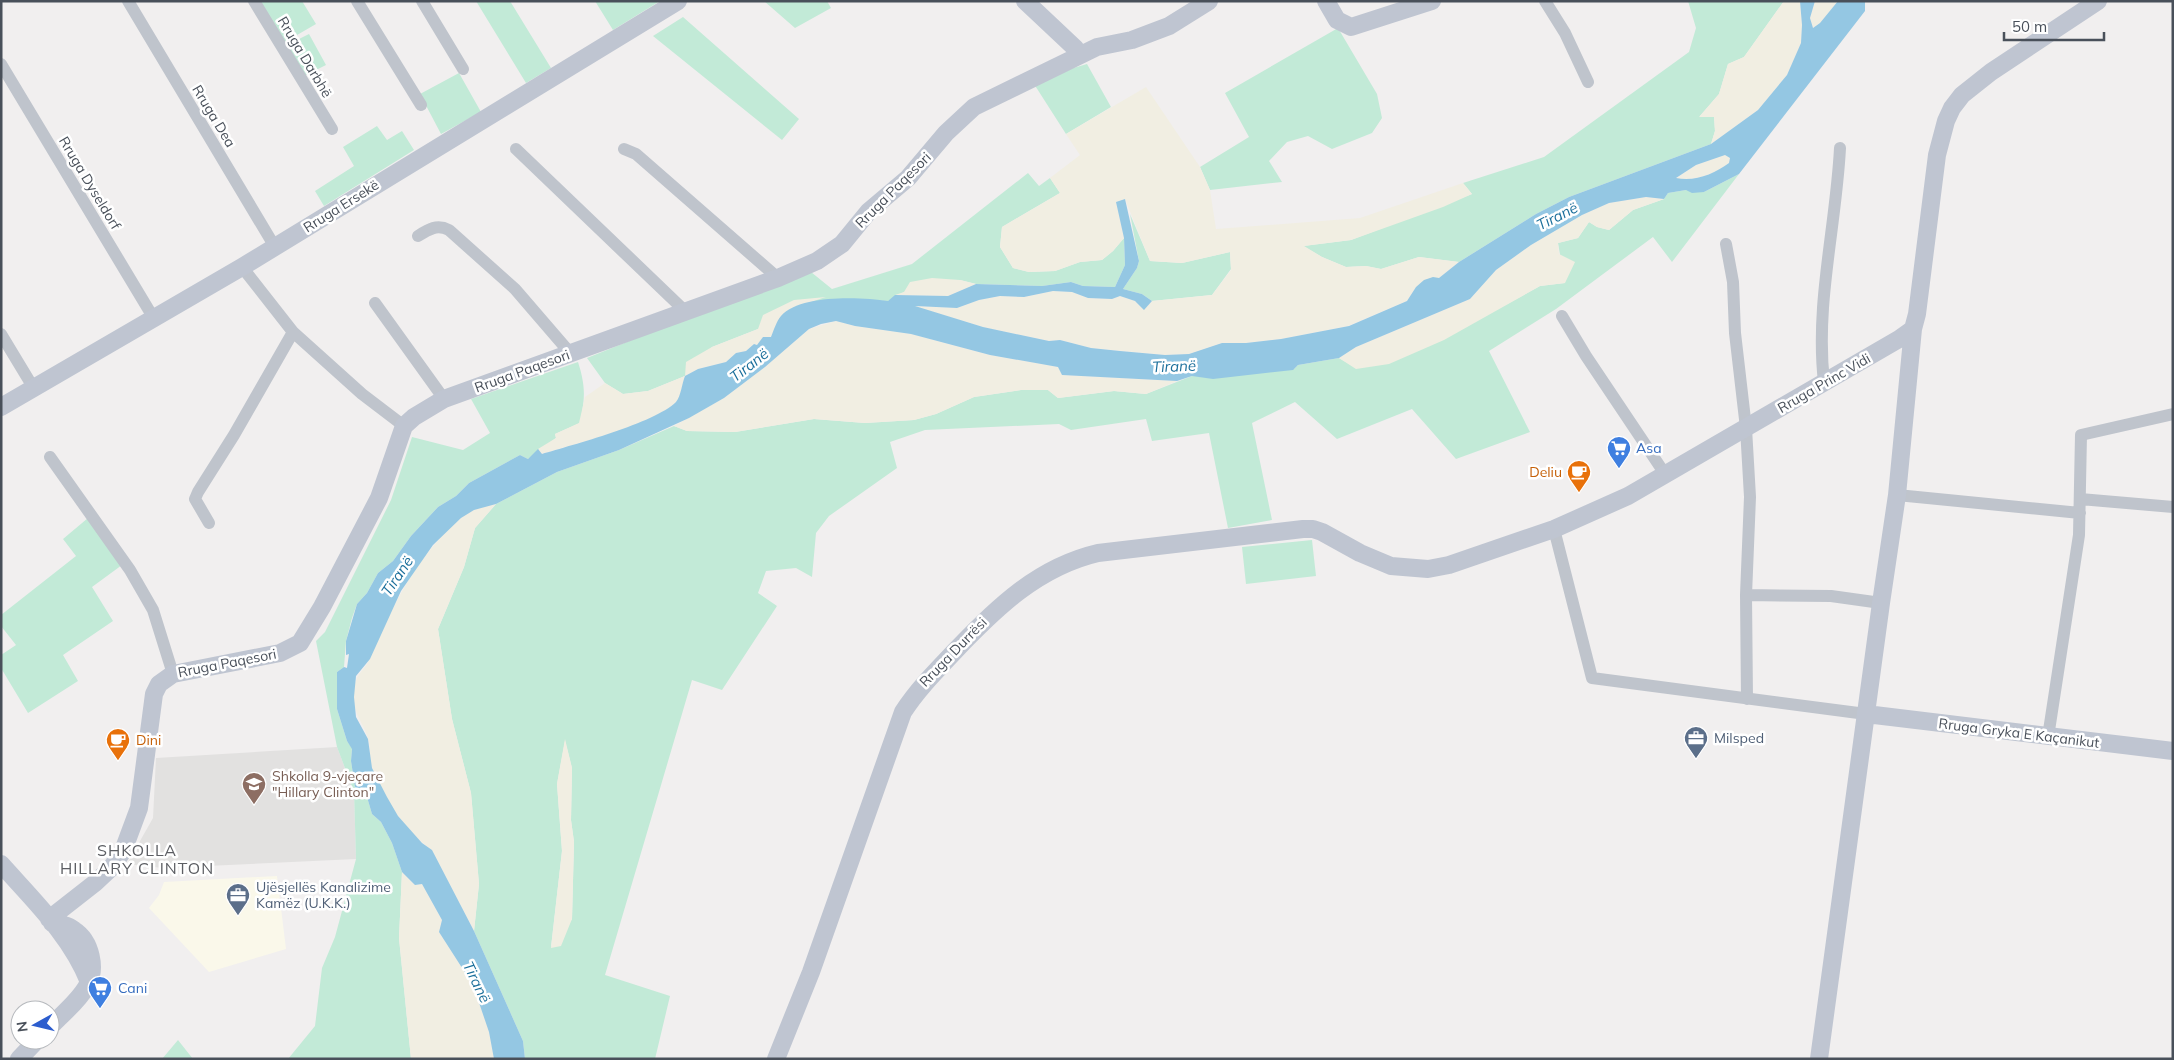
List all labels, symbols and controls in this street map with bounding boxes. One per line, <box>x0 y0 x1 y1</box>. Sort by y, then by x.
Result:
scale bar <box>2004 10 2104 42</box>
street label: Rruga Darbhë <box>274 13 336 101</box>
text: 50 m <box>2012 17 2047 36</box>
street label: Rruga Dea <box>188 81 240 151</box>
street label: Rruga Dyseldorf <box>55 133 125 233</box>
street label: Rruga Paqesori <box>851 148 935 232</box>
street label: Rruga Ersekë <box>300 176 382 236</box>
water label: Tiranë <box>1533 198 1581 234</box>
water label: Tiranë <box>726 344 772 386</box>
street label: Rruga Paqesori <box>472 345 572 397</box>
street label: Rruga Princ Vidi <box>1774 349 1874 417</box>
water label: Tiranë <box>1152 356 1196 376</box>
supermarket icon: Asa <box>1606 435 1632 469</box>
place label: Asa <box>1636 439 1662 457</box>
cafe icon: Deliu <box>1566 459 1592 493</box>
place label: Deliu <box>1529 463 1562 481</box>
water label: Tiranë <box>377 552 417 600</box>
street label: Rruga Durrësi <box>915 613 991 691</box>
street label: Rruga Paqesori <box>176 645 278 681</box>
street label: Rruga Gryka E Kaçanikut <box>1938 714 2101 752</box>
office icon: Milsped <box>1683 725 1709 759</box>
cafe icon: Dini <box>105 727 131 761</box>
place label: Milsped <box>1714 729 1764 747</box>
place label: Dini <box>136 731 161 749</box>
place label: Shkolla 9-vjeçare "Hillary Clinton" <box>272 767 383 801</box>
school or university icon: Shkolla 9-vjeçare "Hillary Clinton" <box>241 771 267 805</box>
district label: SHKOLLA HILLARY CLINTON <box>60 840 214 878</box>
place label: Ujësjellës Kanalizime Kamëz (U.K.K.) <box>256 878 391 912</box>
office icon: Ujësjellës Kanalizime Kamëz (U.K.K.) <box>225 882 251 916</box>
water label: Tiranë <box>459 958 495 1006</box>
supermarket icon: Cani <box>87 975 113 1009</box>
place label: Cani <box>118 979 147 997</box>
north arrow <box>10 1000 60 1050</box>
text: N <box>12 1020 32 1033</box>

